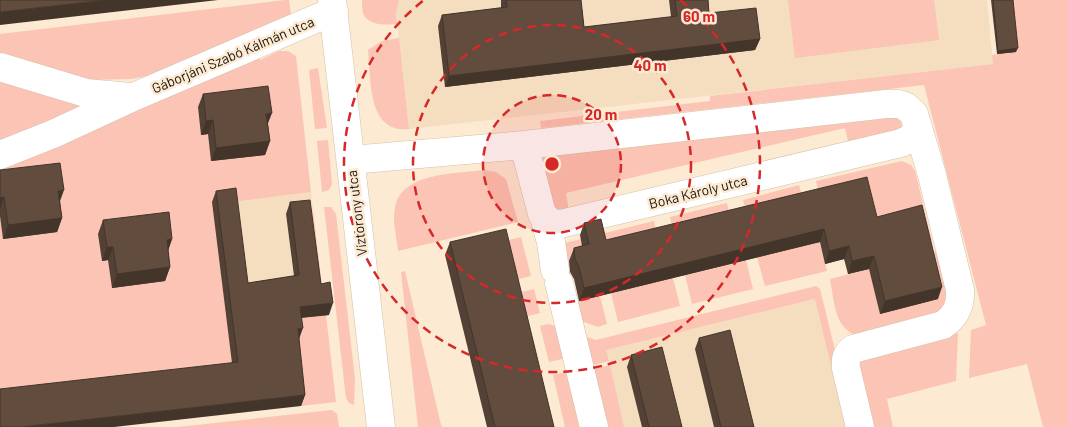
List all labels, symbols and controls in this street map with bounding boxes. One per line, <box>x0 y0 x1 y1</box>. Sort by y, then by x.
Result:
text: 60 m <box>683 7 715 25</box>
street label: Gáborjáni Szabó Kálmán utca <box>149 13 316 96</box>
text: 40 m <box>633 56 667 74</box>
text: 20 m <box>585 105 617 123</box>
centre of rings <box>543 155 561 173</box>
street label: Víztorony utca <box>343 169 370 257</box>
street label: Boka Károly utca <box>647 171 749 212</box>

